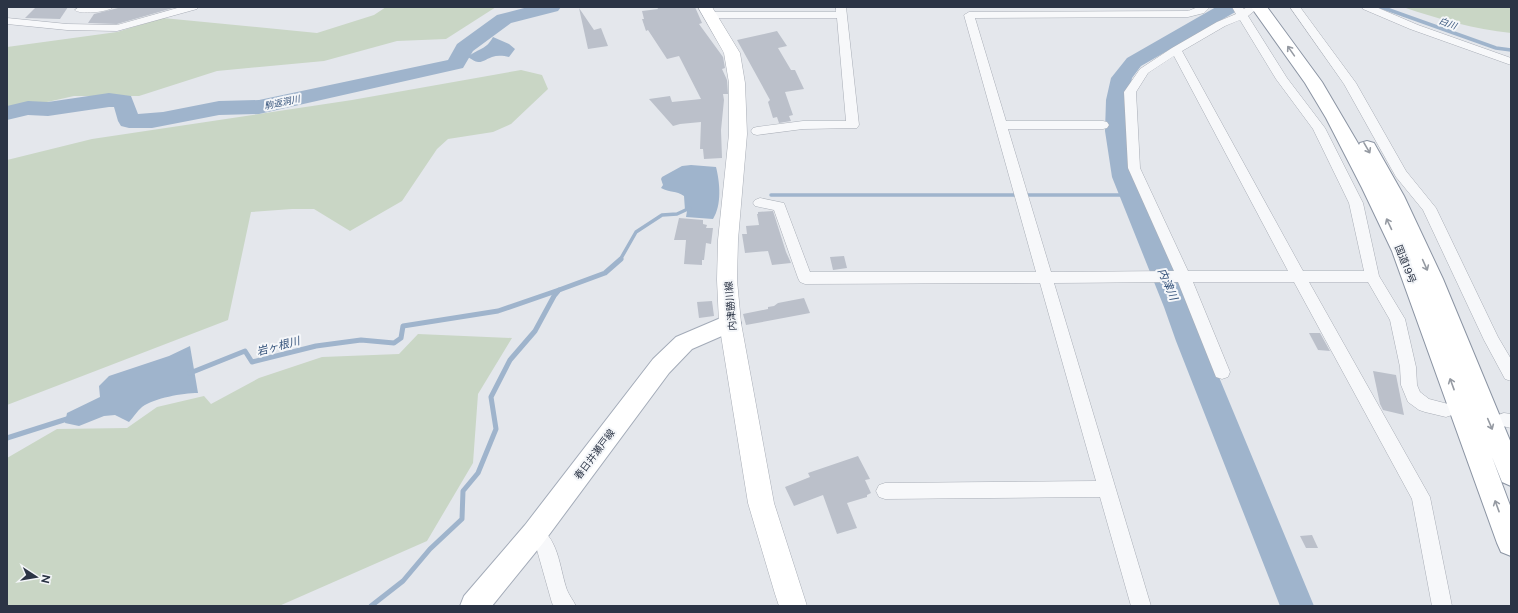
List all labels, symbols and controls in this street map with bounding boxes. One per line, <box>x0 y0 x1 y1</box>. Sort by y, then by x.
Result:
water label: 白川 <box>1438 15 1459 32</box>
one-way arrow <box>1287 45 1295 56</box>
water label: 駒返洞川 <box>263 93 302 111</box>
one-way arrow <box>1364 142 1372 154</box>
one-way arrow <box>1385 219 1392 231</box>
street label: 国道19号 <box>1393 243 1419 285</box>
one-way arrow <box>1422 258 1430 270</box>
water label: 内津川 <box>1156 266 1180 302</box>
street label: 内津勝川線 <box>722 281 738 331</box>
water label: 岩ヶ根川 <box>255 334 302 357</box>
one-way arrow <box>1448 379 1456 391</box>
one-way arrow <box>1487 417 1495 429</box>
street label: 春日井瀬戸線 <box>571 426 617 482</box>
one-way arrow <box>1493 500 1500 513</box>
north arrow <box>16 557 56 597</box>
text: N <box>39 574 53 585</box>

